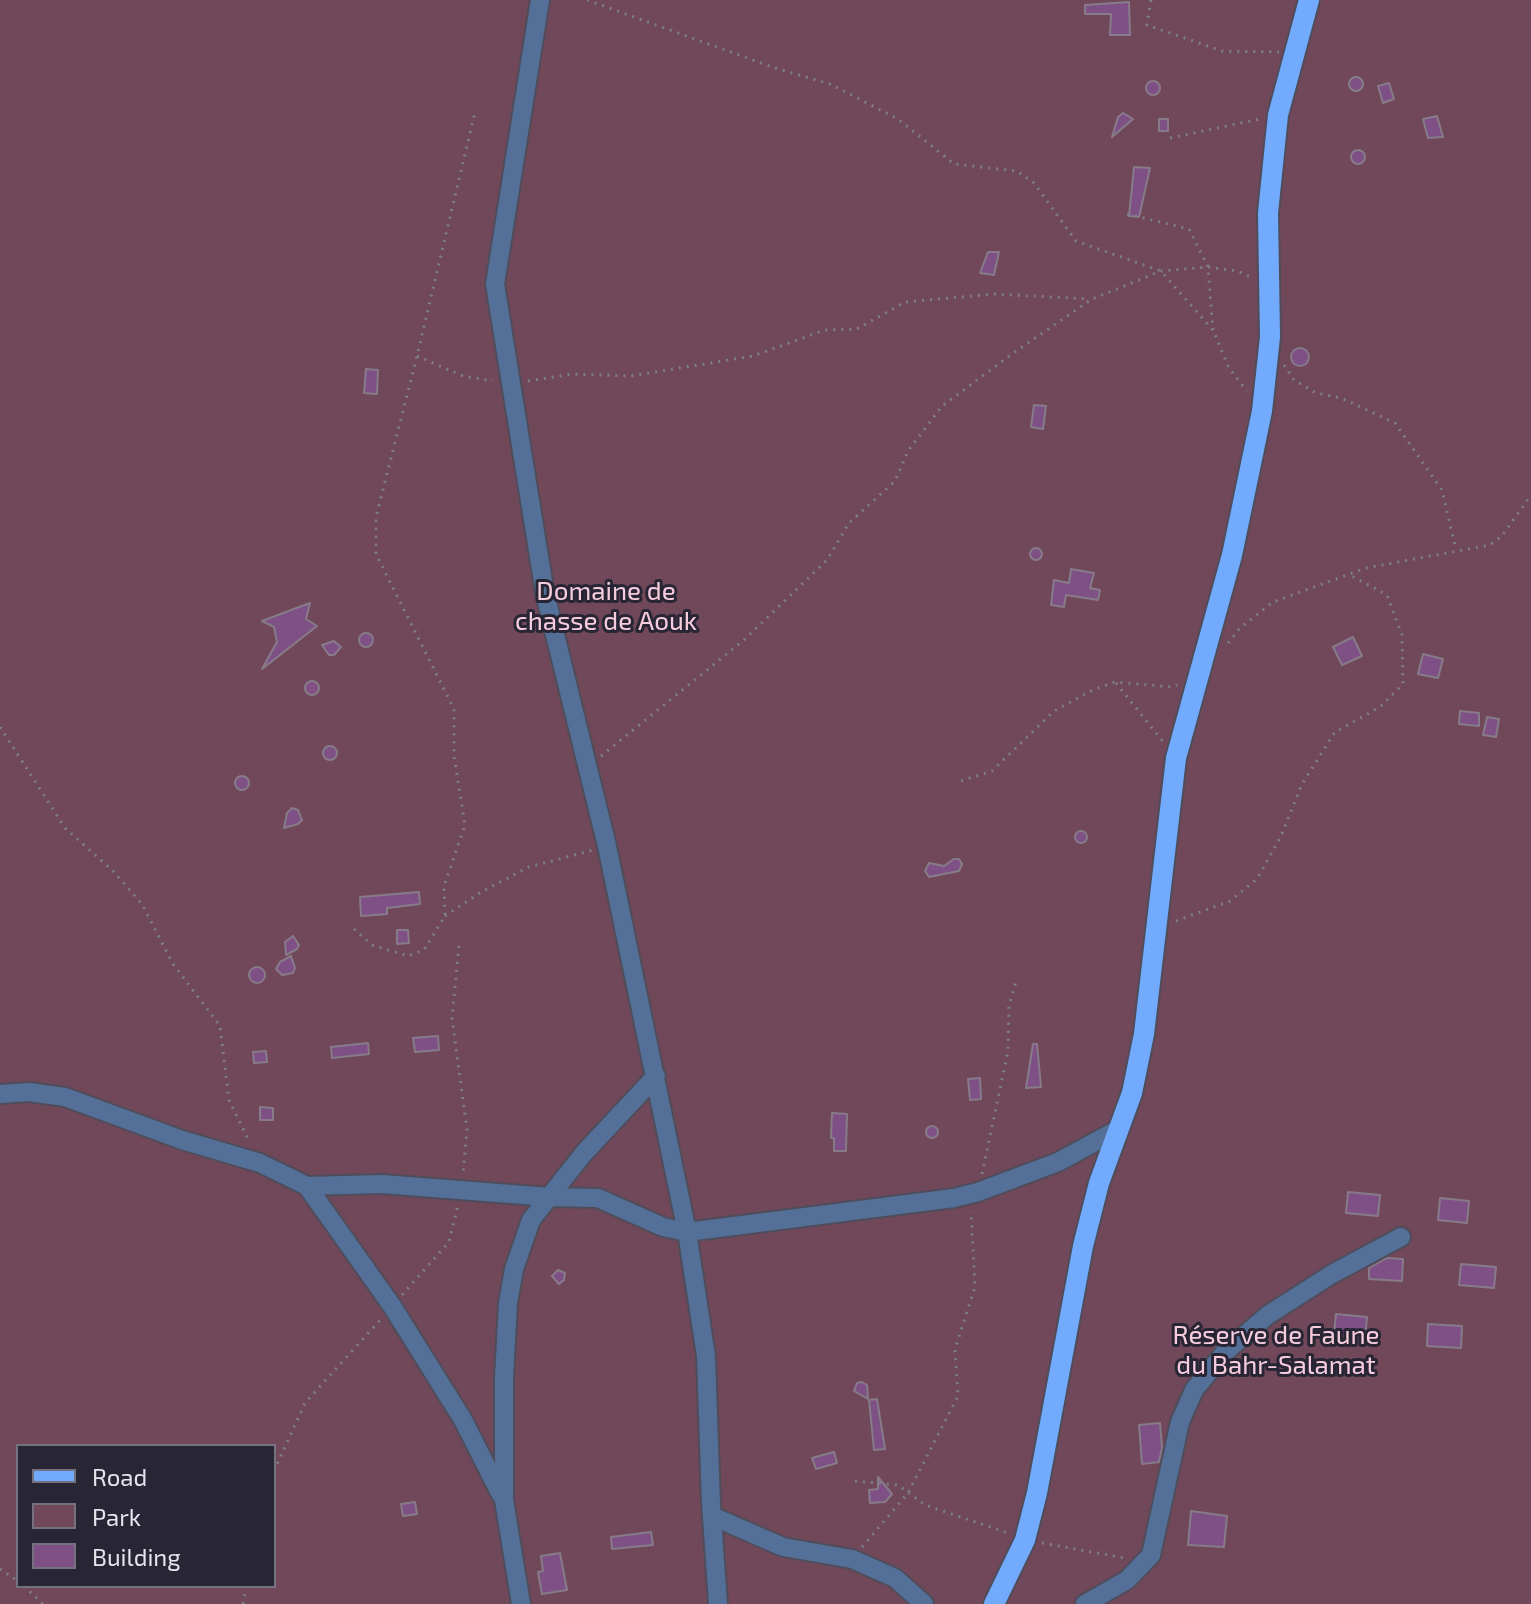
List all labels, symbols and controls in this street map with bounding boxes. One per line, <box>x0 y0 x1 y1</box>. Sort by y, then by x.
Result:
park label: Domaine de chasse de Aouk <box>515 575 697 636</box>
park label: Réserve de Faune du Bahr-Salamat <box>1172 1319 1380 1380</box>
legend <box>16 1444 276 1588</box>
text: Road <box>92 1462 147 1491</box>
text: Park <box>92 1502 141 1531</box>
text: Building <box>92 1542 181 1571</box>

